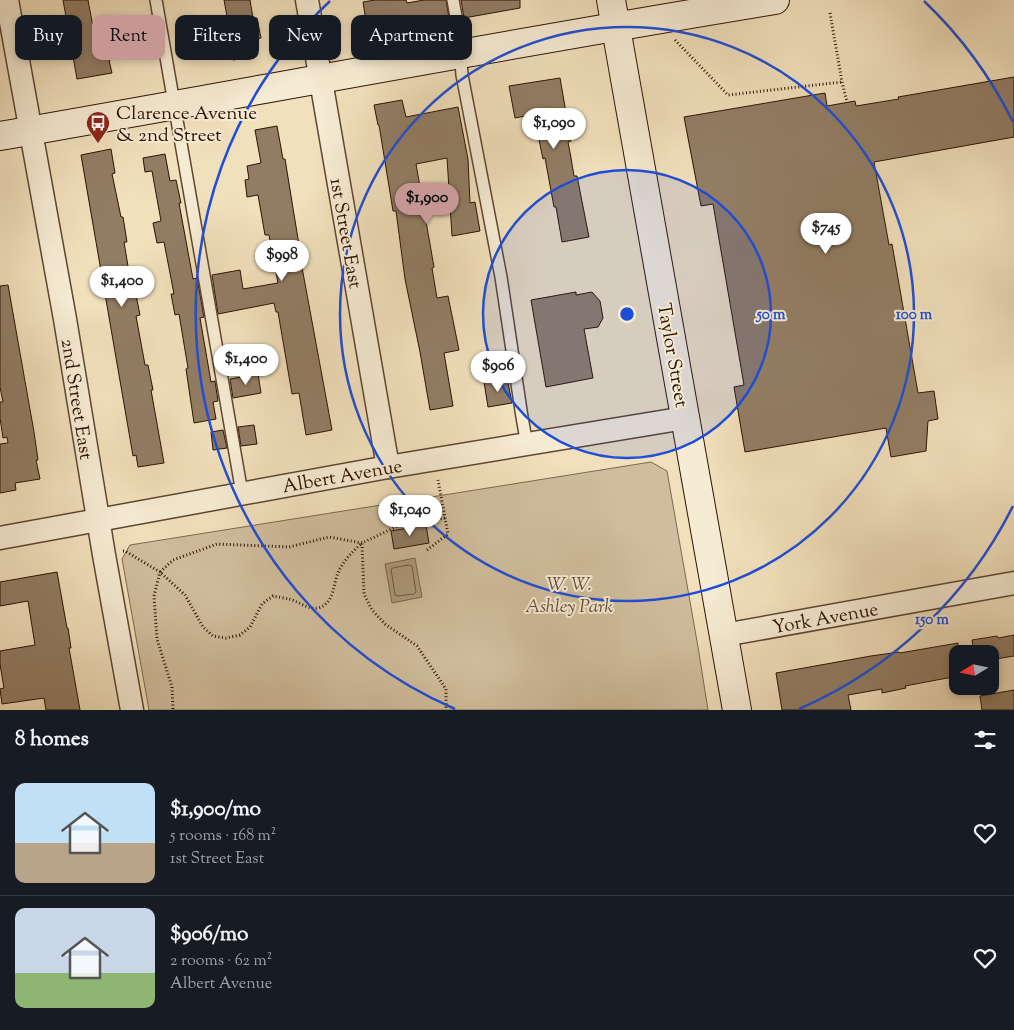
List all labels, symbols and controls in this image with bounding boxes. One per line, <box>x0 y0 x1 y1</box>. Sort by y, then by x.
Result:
chip: Buy <box>15 15 82 60</box>
chip: Rent <box>92 15 165 60</box>
chip: Filters <box>175 15 259 60</box>
chip: New <box>269 15 341 60</box>
chip: Apartment <box>351 15 472 60</box>
place label: Clarence Avenue & 2nd Street <box>116 101 257 150</box>
pin: $1,090 <box>513 108 595 150</box>
bus stop icon: Clarence Avenue & 2nd Street <box>85 110 111 144</box>
text: $1,090 <box>533 112 575 135</box>
street label: 1st Street East <box>322 176 368 291</box>
pin: $1,900 <box>386 182 468 225</box>
text: $1,900 <box>406 187 448 210</box>
pin: $745 <box>796 212 856 255</box>
text: $745 <box>812 217 841 240</box>
pin: $998 <box>252 240 312 282</box>
text: $998 <box>266 244 298 267</box>
pin: $1,400 <box>81 266 163 308</box>
text: $1,400 <box>101 270 143 293</box>
street label: Taylor Street <box>649 301 694 410</box>
centre of rings <box>618 305 636 323</box>
text: 50 m <box>756 305 786 326</box>
text: 100 m <box>896 305 933 326</box>
street label: 2nd Street East <box>53 337 98 462</box>
pin: $1,400 <box>205 344 287 386</box>
text: $1,400 <box>225 348 267 371</box>
pin: $906 <box>468 350 528 393</box>
text: $906 <box>482 355 514 378</box>
street label: Albert Avenue <box>280 454 405 501</box>
pin: $1,040 <box>369 494 451 537</box>
text: $1,040 <box>389 499 431 522</box>
park label: W. W. Ashley Park <box>525 572 613 621</box>
street label: York Avenue <box>770 597 881 642</box>
text: 150 m <box>915 610 949 631</box>
north arrow <box>949 645 999 695</box>
map controls <box>949 645 999 695</box>
text: 8 homes <box>15 725 89 755</box>
icon: filters <box>971 726 999 754</box>
text: $1,900/mo <box>170 795 261 825</box>
icon: home <box>55 803 115 863</box>
icon: heart <box>971 819 999 847</box>
text: 5 rooms · 168 m² <box>170 825 276 848</box>
text: 1st Street East <box>170 848 264 871</box>
text: $906/mo <box>170 920 248 950</box>
icon: home <box>55 928 115 988</box>
icon: heart <box>971 944 999 972</box>
text: 2 rooms · 62 m² <box>170 950 272 973</box>
text: Albert Avenue <box>170 973 272 996</box>

